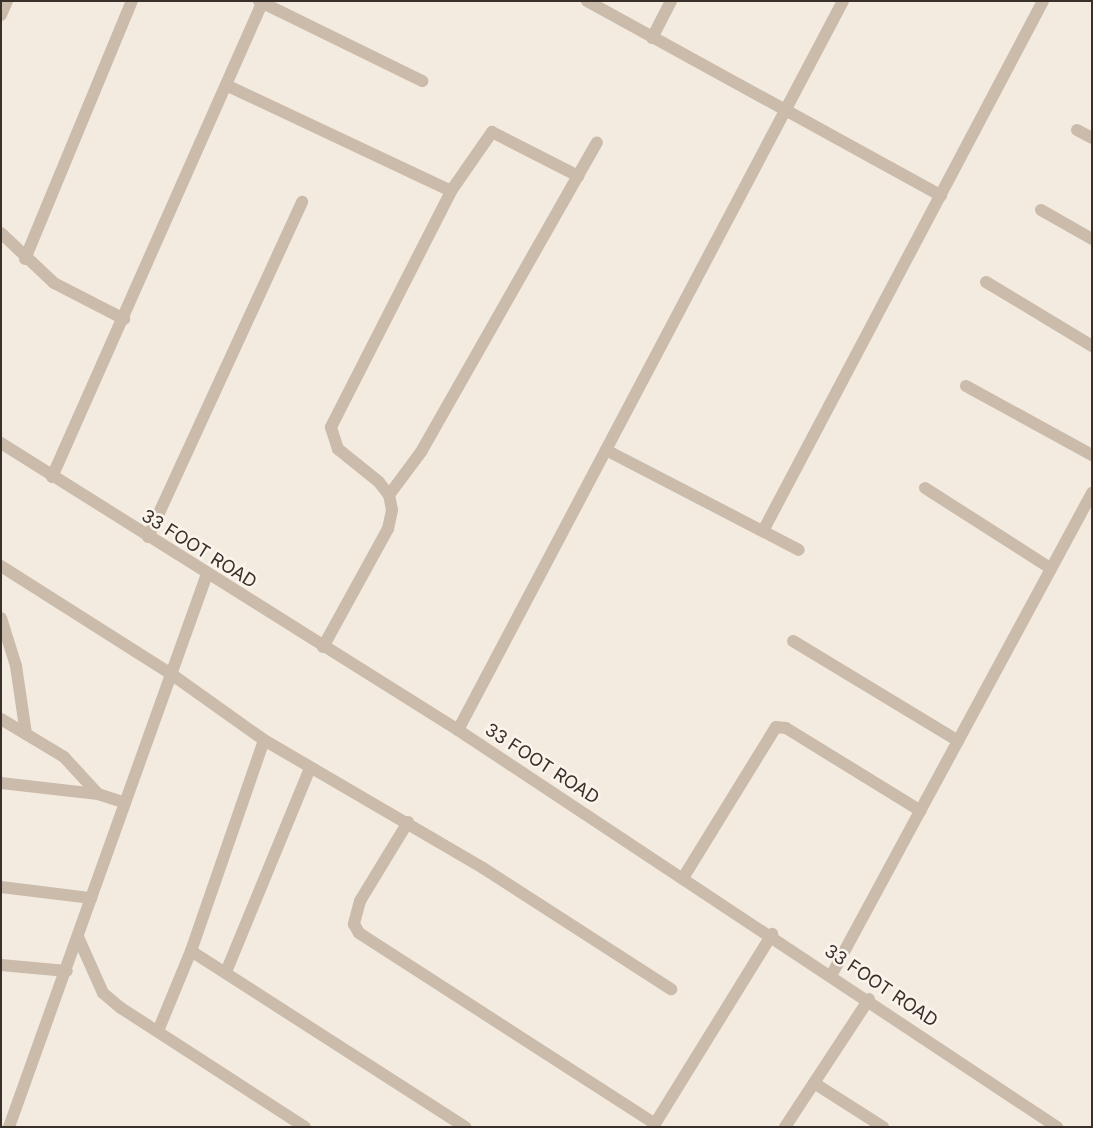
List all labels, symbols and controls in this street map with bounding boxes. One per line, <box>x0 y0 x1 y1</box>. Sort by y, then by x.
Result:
street label: 33 FOOT ROAD <box>137 505 261 593</box>
street label: 33 FOOT ROAD <box>481 719 603 809</box>
street label: 33 FOOT ROAD <box>820 940 942 1032</box>

